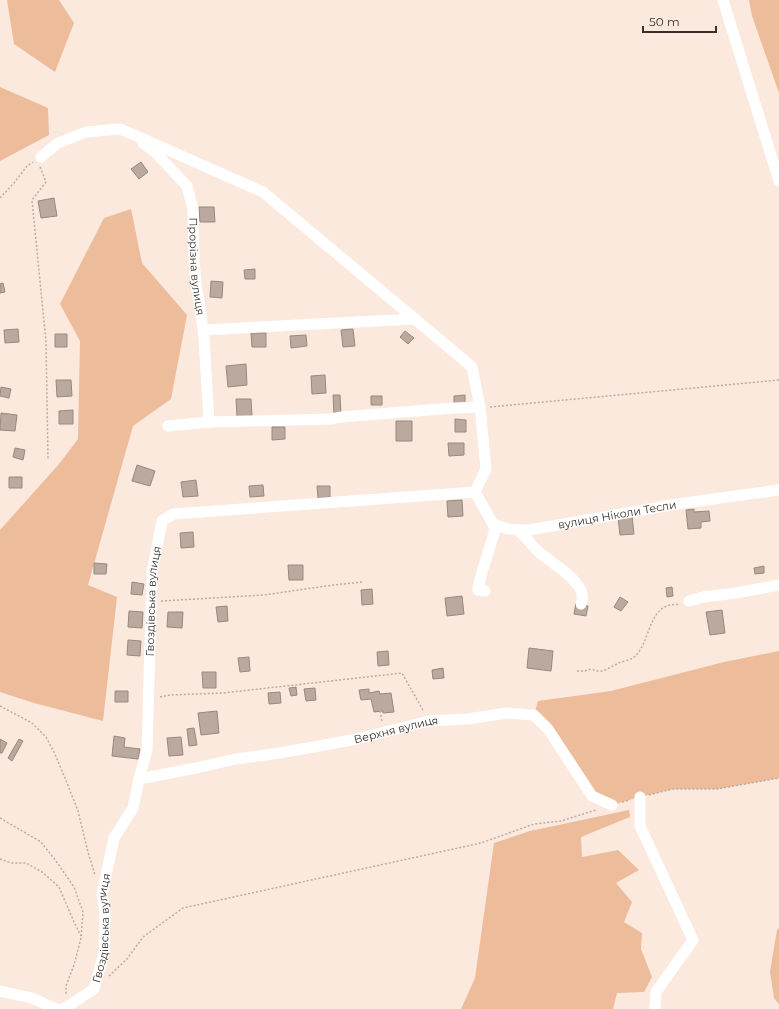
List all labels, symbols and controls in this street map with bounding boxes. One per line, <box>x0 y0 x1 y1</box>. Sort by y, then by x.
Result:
scale bar <box>643 8 716 34</box>
text: 50 m <box>649 14 680 29</box>
street label: Прорізна вулиця <box>186 217 208 316</box>
street label: вулиця Ніколи Тесли <box>557 497 677 532</box>
street label: Гвоздівська вулиця <box>143 545 164 657</box>
street label: Верхня вулиця <box>352 713 439 747</box>
street label: Гвоздівська вулиця <box>89 872 113 984</box>

